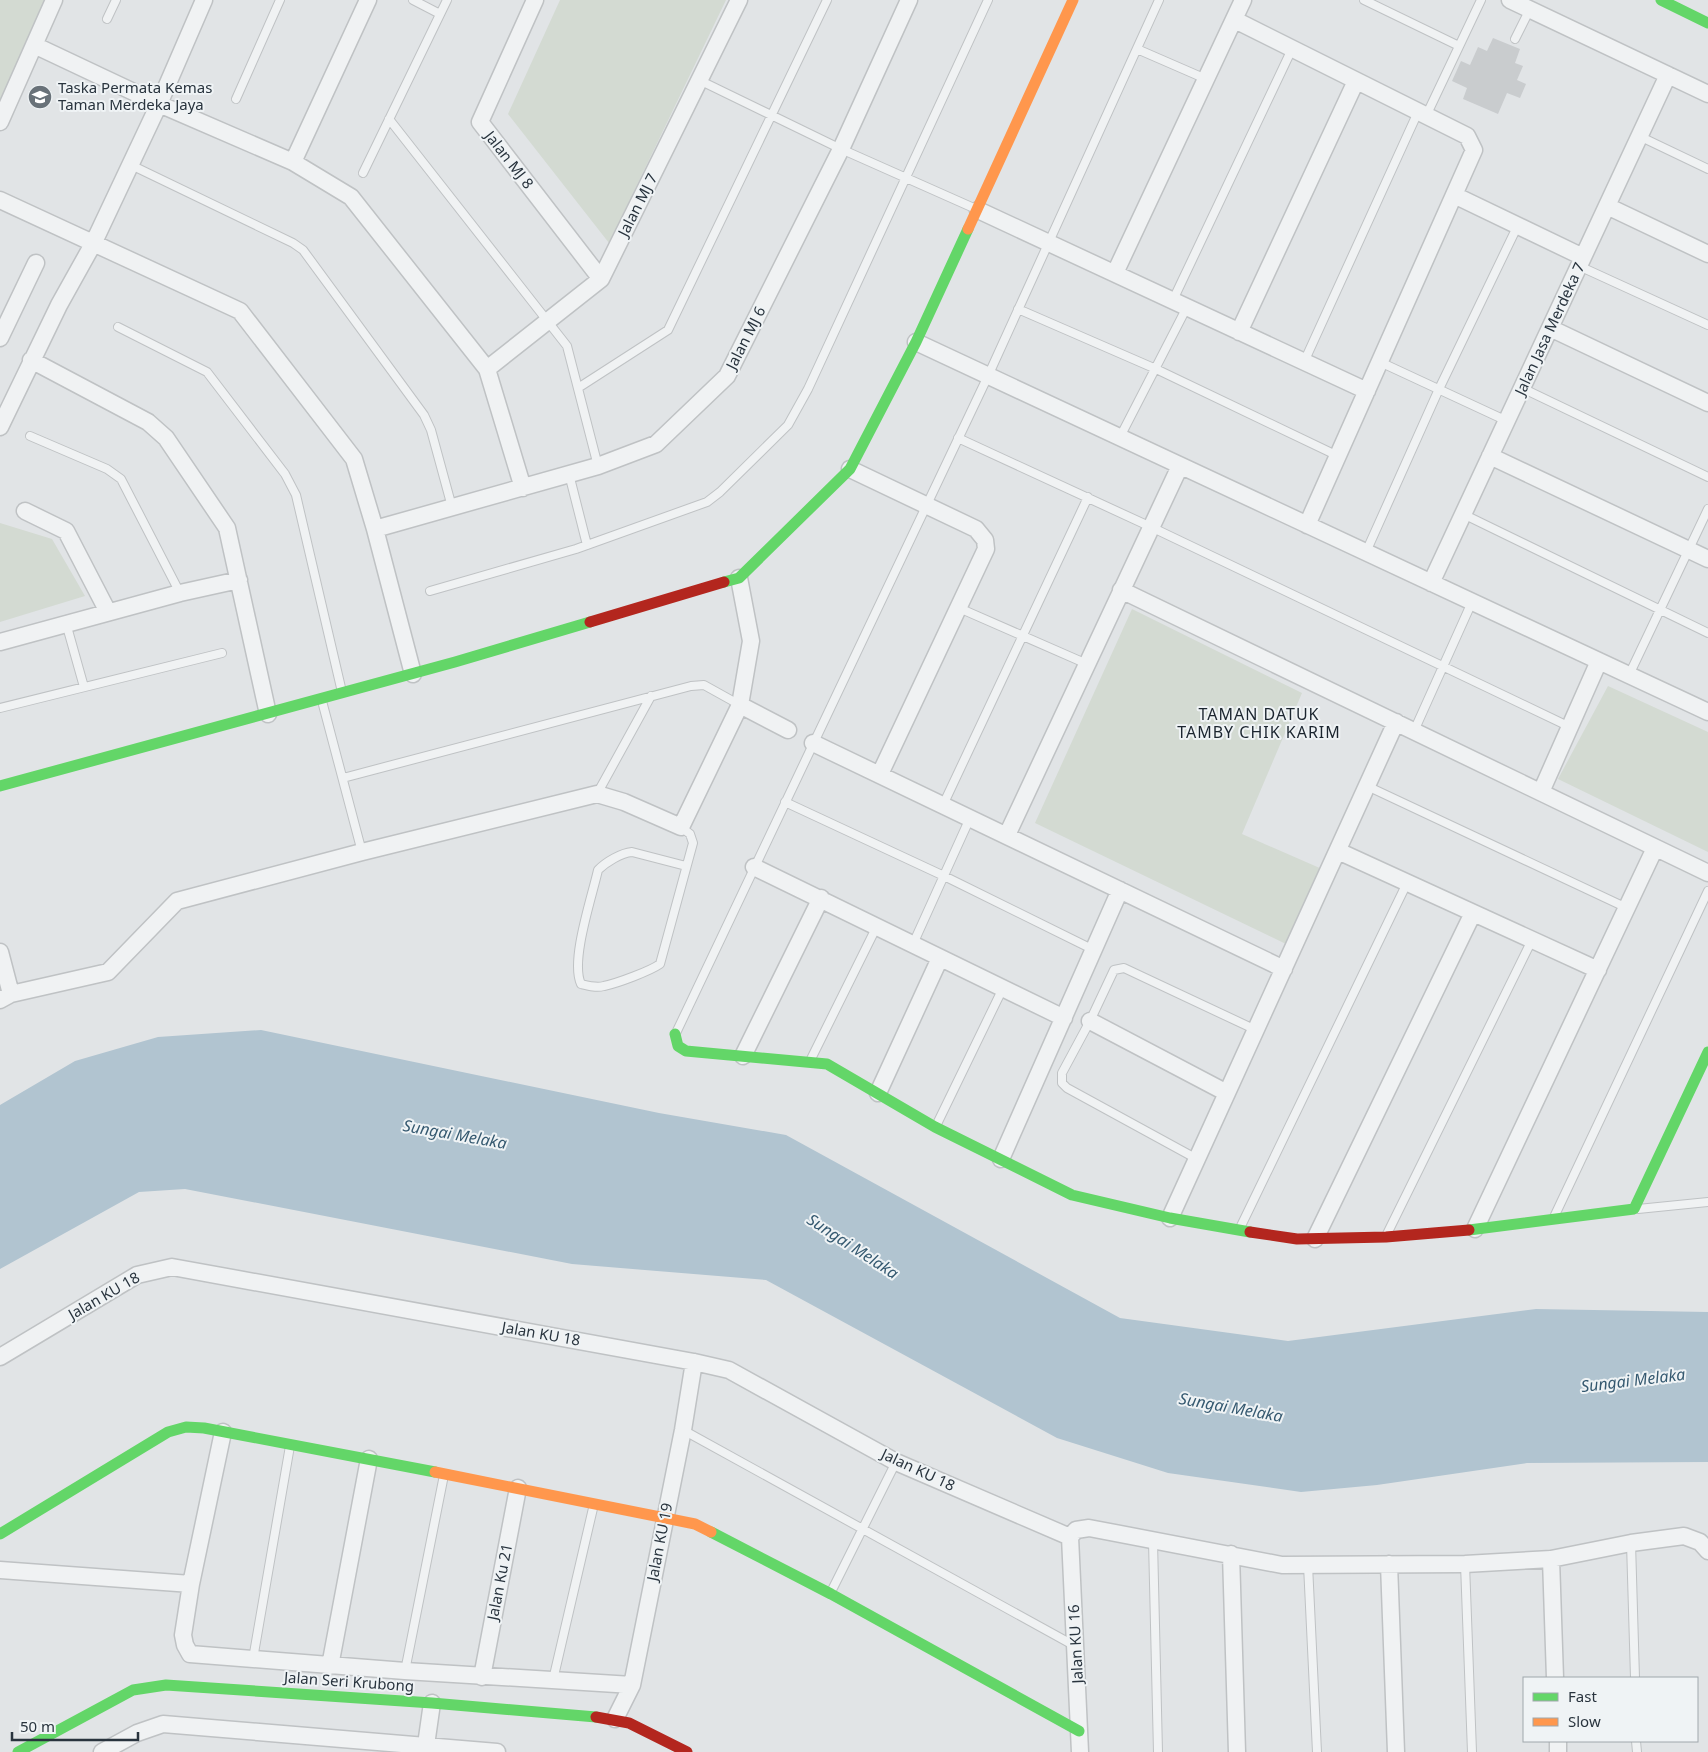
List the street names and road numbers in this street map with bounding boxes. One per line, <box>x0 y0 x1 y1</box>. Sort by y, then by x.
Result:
street label: Jalan MJ 8 <box>480 125 539 192</box>
street label: Jalan MJ 7 <box>612 170 661 241</box>
street label: Jalan Jasa Merdeka 7 <box>1509 259 1589 400</box>
street label: Jalan MJ 6 <box>720 303 769 374</box>
street label: Jalan KU 18 <box>62 1267 143 1325</box>
street label: Jalan KU 18 <box>498 1316 582 1350</box>
street label: Jalan KU 18 <box>876 1442 959 1495</box>
street label: Jalan KU 19 <box>641 1501 676 1585</box>
street label: Jalan Ku 21 <box>481 1542 516 1624</box>
street label: Jalan KU 16 <box>1063 1604 1087 1686</box>
street label: Jalan Seri Krubong <box>281 1666 415 1696</box>

